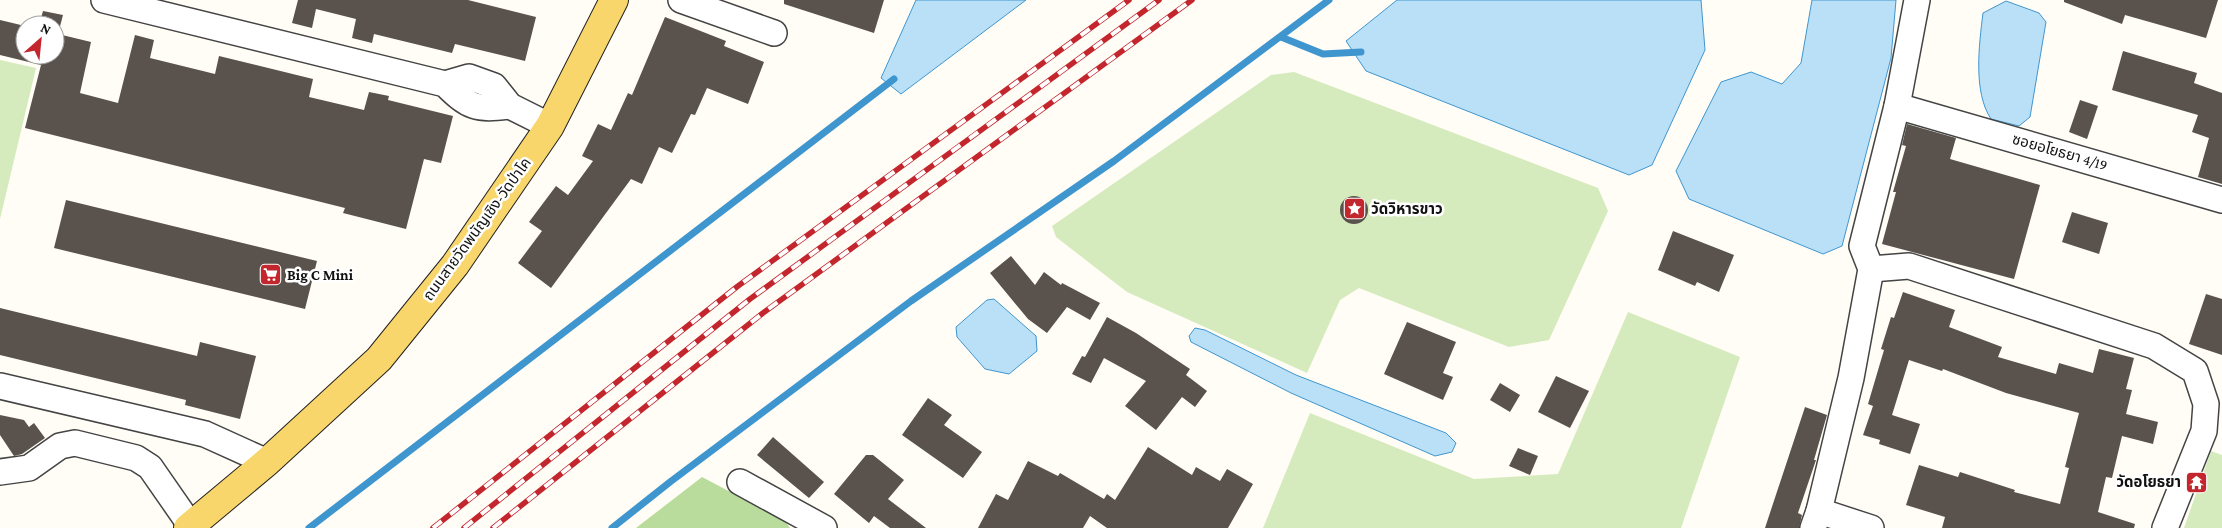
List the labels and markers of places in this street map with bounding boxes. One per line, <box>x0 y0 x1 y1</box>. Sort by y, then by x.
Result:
place icon: วัดวิหารขาว <box>1343 197 1367 221</box>
place label: วัดวิหารขาว <box>1371 201 1443 217</box>
supermarket icon: Big C Mini <box>259 263 283 287</box>
place label: Big C Mini <box>287 267 354 283</box>
temple icon: วัดอโยธยา <box>2185 470 2209 494</box>
place label: วัดอโยธยา <box>2116 474 2181 490</box>

